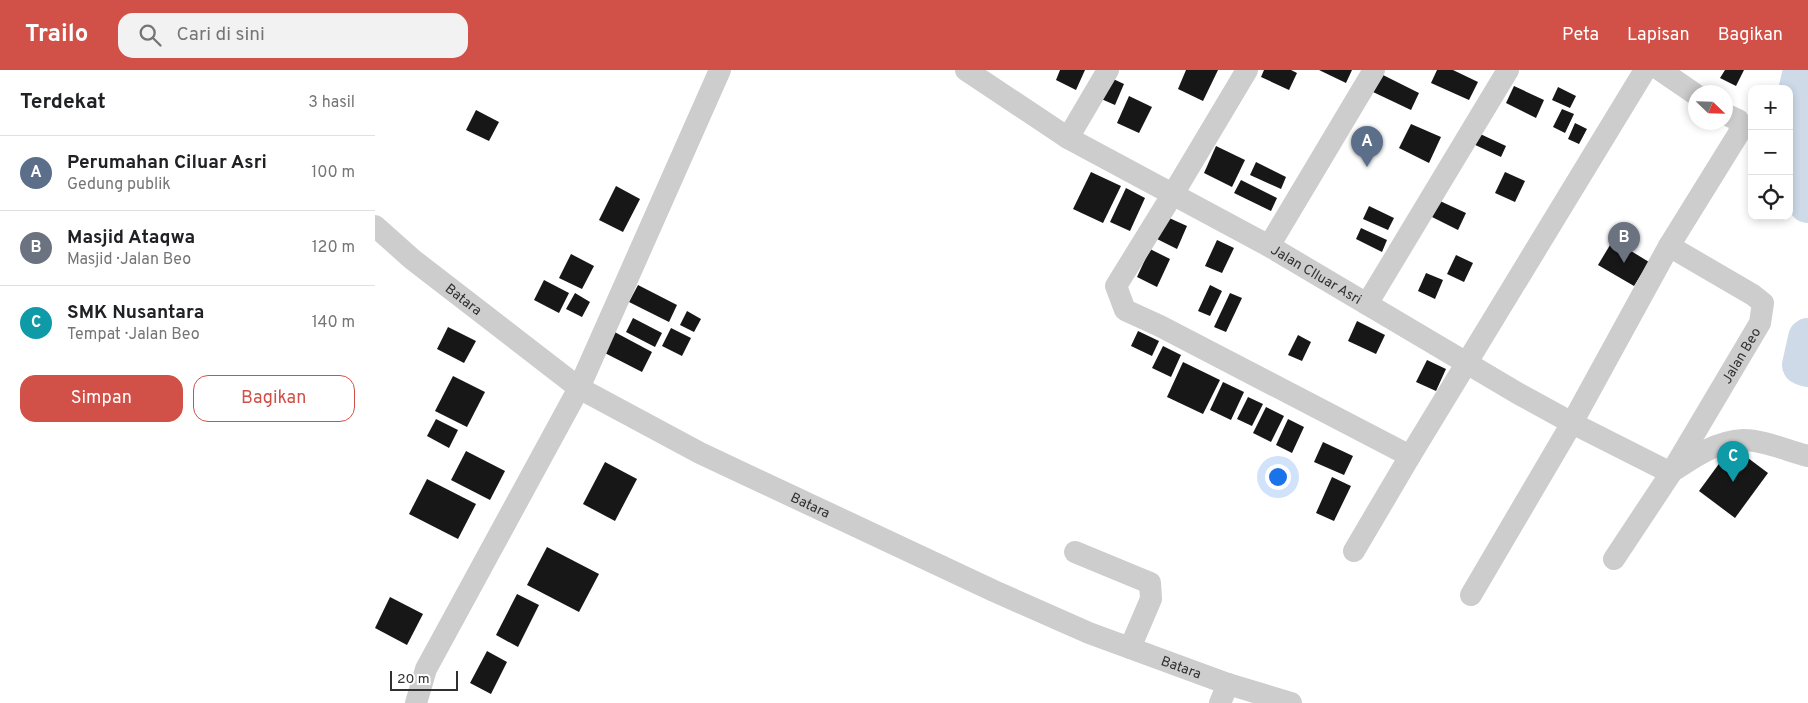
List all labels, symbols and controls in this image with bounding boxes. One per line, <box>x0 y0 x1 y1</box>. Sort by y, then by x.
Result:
search box <box>118 13 468 58</box>
text: Trailo <box>25 20 88 50</box>
icon: search <box>136 21 164 49</box>
text: Cari di sini <box>176 23 265 47</box>
text: Peta <box>1562 24 1599 47</box>
text: Lapisan <box>1627 24 1690 47</box>
text: Bagikan <box>1718 24 1783 47</box>
north arrow <box>1688 85 1733 130</box>
map controls <box>1748 85 1793 220</box>
button: + <box>1748 85 1793 130</box>
text: Terdekat <box>20 89 106 116</box>
text: 3 hasil <box>308 93 355 113</box>
pin: A <box>1351 126 1383 167</box>
button: − <box>1748 130 1793 175</box>
text: Perumahan Ciluar Asri <box>67 151 267 175</box>
text: A <box>30 163 42 183</box>
text: 100 m <box>311 163 355 183</box>
text: Gedung publik <box>67 175 171 195</box>
button: locate <box>1748 175 1793 220</box>
pin: B <box>1608 222 1640 263</box>
text: Masjid Ataqwa <box>67 226 195 250</box>
text: B <box>30 238 42 258</box>
text: 120 m <box>312 238 355 258</box>
street label: Jalan CIluar Asri <box>1267 242 1364 309</box>
text: Masjid · Jalan Beo <box>67 250 191 270</box>
street label: Batara <box>441 281 485 320</box>
text: SMK Nusantara <box>67 301 204 325</box>
text: C <box>31 313 41 333</box>
text: 140 m <box>312 313 355 333</box>
text: Tempat · Jalan Beo <box>67 325 200 345</box>
street label: Jalan Beo <box>1719 325 1765 387</box>
button: Simpan <box>20 375 183 422</box>
button: Bagikan <box>193 375 355 422</box>
pin: C <box>1717 441 1749 482</box>
your location <box>1265 464 1291 490</box>
street label: Batara <box>787 490 832 523</box>
street label: Batara <box>1158 653 1203 683</box>
scale bar <box>390 668 457 691</box>
text: 20 m <box>397 671 430 688</box>

